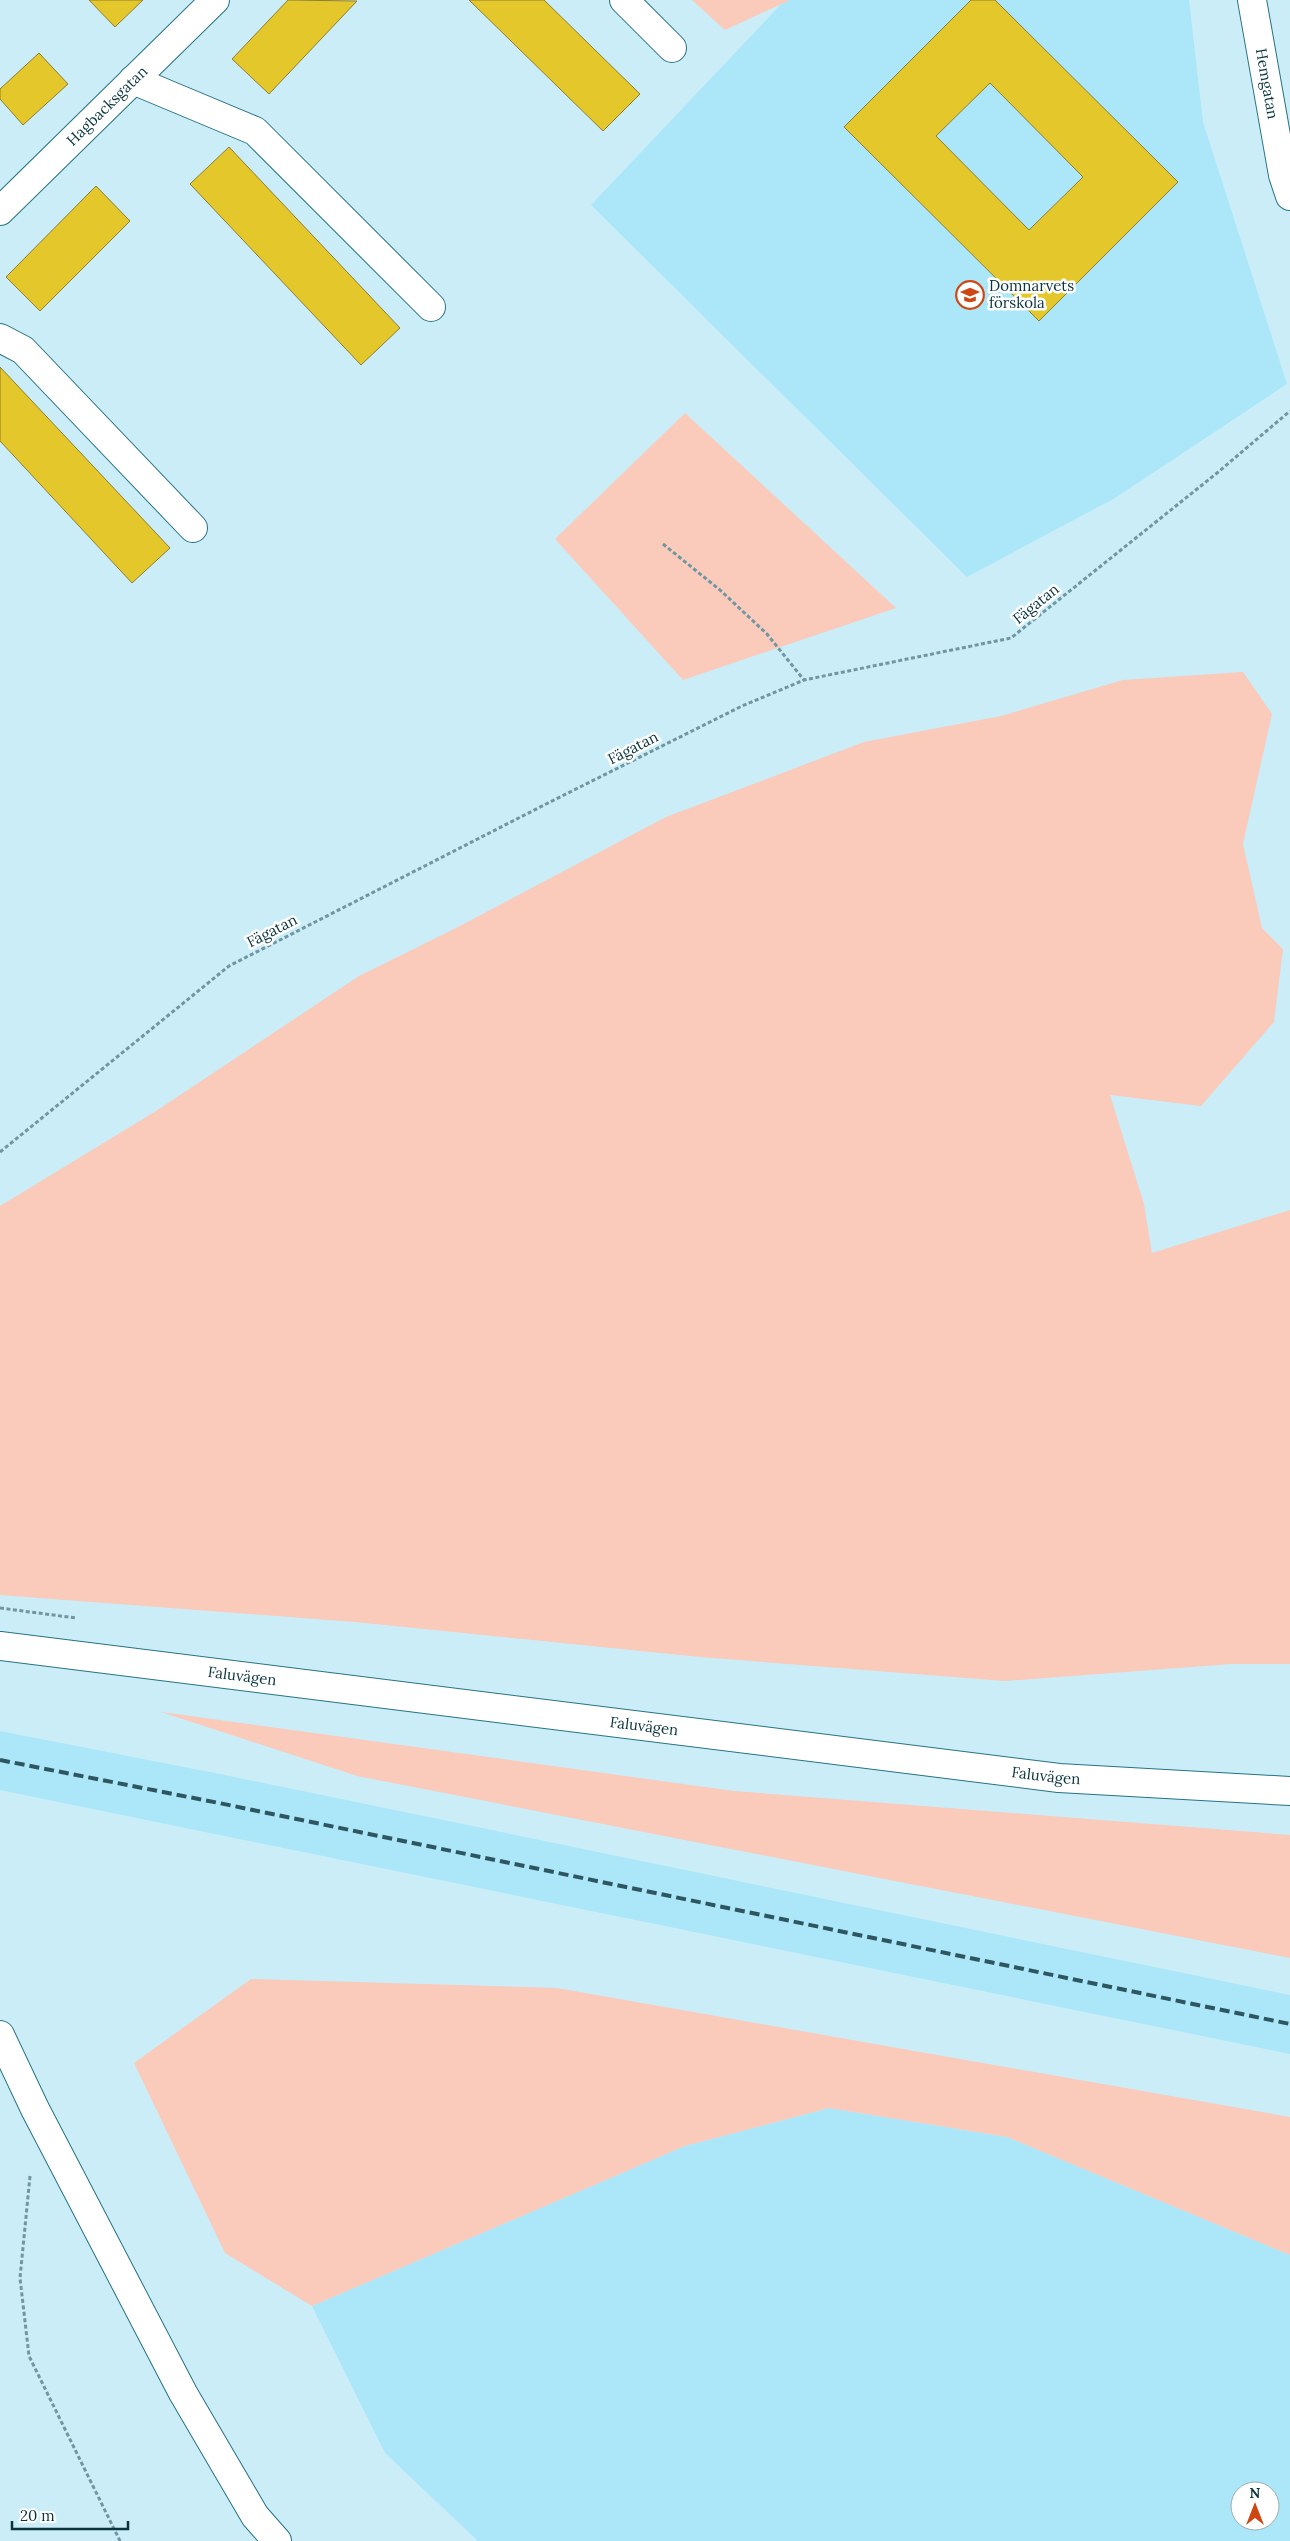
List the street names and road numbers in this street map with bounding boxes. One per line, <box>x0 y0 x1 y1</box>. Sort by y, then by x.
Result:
street label: Hemgatan <box>1252 47 1283 120</box>
street label: Hagbacksgatan <box>62 62 151 150</box>
street label: Fägatan <box>1009 579 1063 628</box>
street label: Fägatan <box>604 727 661 768</box>
street label: Fägatan <box>243 910 300 951</box>
street label: Faluvägen <box>207 1662 278 1689</box>
street label: Faluvägen <box>609 1712 680 1739</box>
street label: Faluvägen <box>1011 1762 1081 1788</box>

